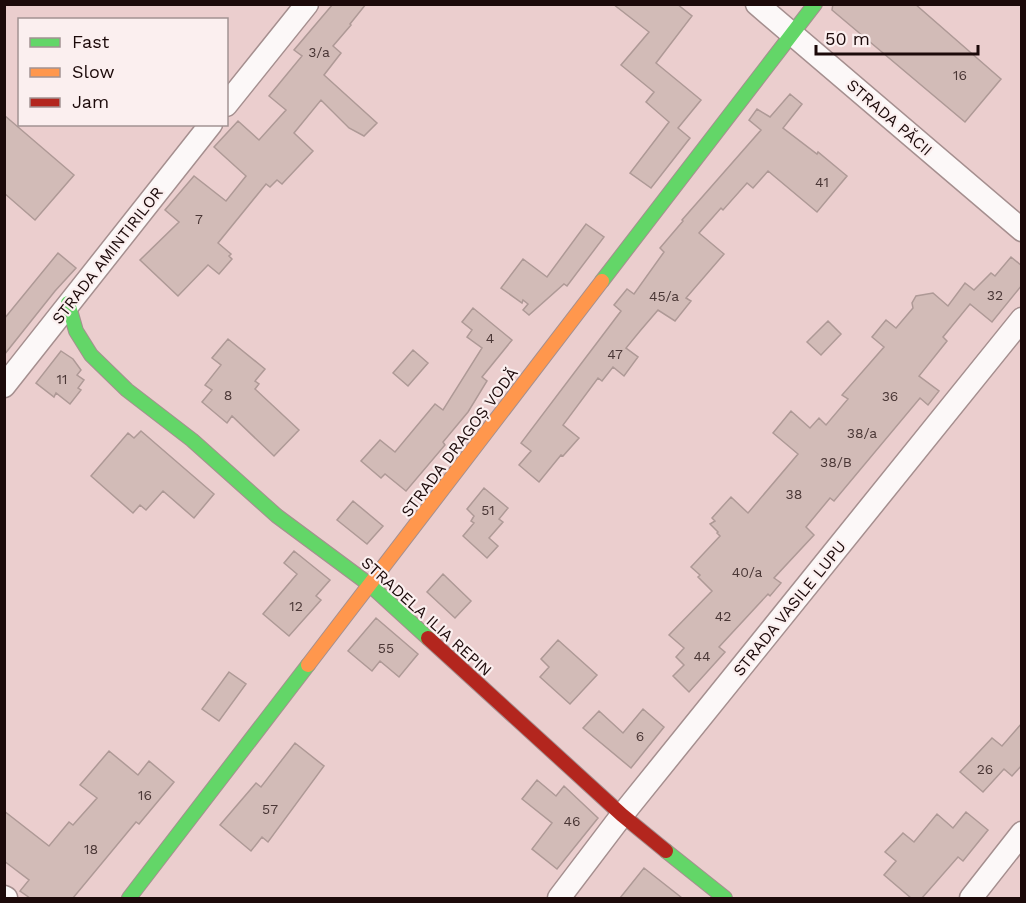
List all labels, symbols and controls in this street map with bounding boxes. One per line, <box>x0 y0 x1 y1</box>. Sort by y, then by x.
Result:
legend <box>18 18 228 126</box>
scale bar <box>816 18 978 56</box>
text: 50 m <box>825 28 870 49</box>
text: Fast <box>72 31 110 52</box>
house number: 3/a <box>308 44 330 60</box>
text: Slow <box>72 61 115 82</box>
house number: 16 <box>953 67 967 83</box>
street label: STRADA PĂCII <box>843 75 936 160</box>
text: Jam <box>72 91 109 112</box>
house number: 41 <box>815 174 829 190</box>
street label: STRADA AMINTIRILOR <box>48 183 167 328</box>
house number: 7 <box>195 211 203 227</box>
house number: 32 <box>987 287 1003 303</box>
house number: 45/a <box>649 288 679 304</box>
house number: 4 <box>486 330 494 346</box>
house number: 47 <box>607 346 623 362</box>
street label: STRADA DRAGOȘ VODĂ <box>397 364 522 521</box>
house number: 11 <box>57 371 67 387</box>
house number: 8 <box>224 387 232 403</box>
house number: 36 <box>882 388 898 404</box>
house number: 38/a <box>847 425 877 441</box>
house number: 38/B <box>820 454 852 470</box>
house number: 38 <box>786 486 802 502</box>
house number: 51 <box>481 502 495 518</box>
street label: STRADA VASILE LUPU <box>729 537 850 680</box>
street label: STRADELA ILIA REPIN <box>358 553 496 680</box>
house number: 40/a <box>732 564 762 580</box>
house number: 12 <box>289 598 303 614</box>
house number: 42 <box>715 608 731 624</box>
house number: 55 <box>378 640 394 656</box>
house number: 44 <box>693 648 711 664</box>
house number: 6 <box>636 728 644 744</box>
house number: 26 <box>977 761 993 777</box>
house number: 16 <box>138 787 152 803</box>
house number: 57 <box>262 801 278 817</box>
house number: 46 <box>563 813 581 829</box>
house number: 18 <box>84 841 98 857</box>

